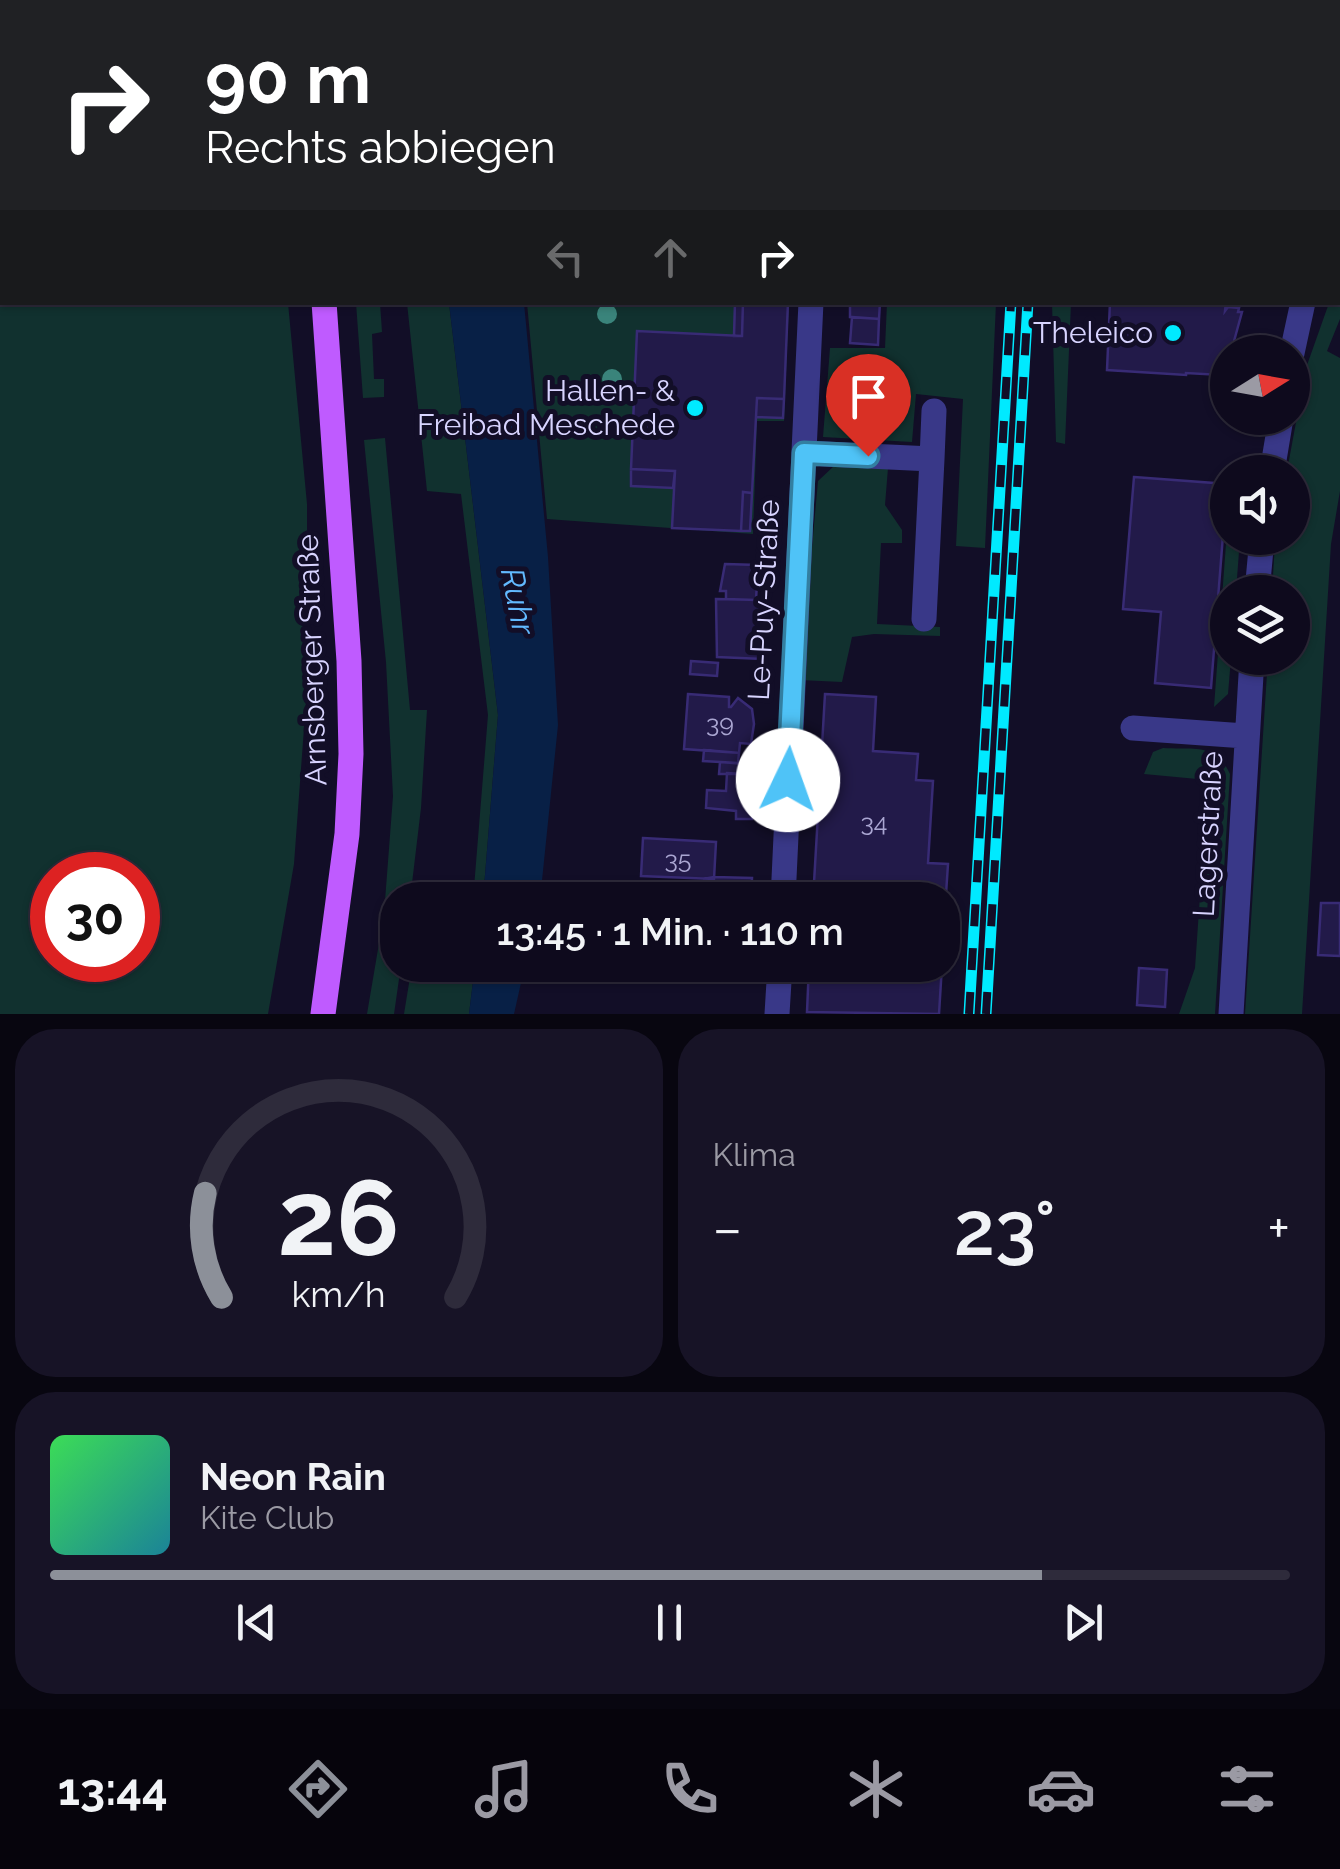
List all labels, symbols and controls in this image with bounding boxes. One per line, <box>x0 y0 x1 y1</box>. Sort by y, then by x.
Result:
text: 90 m <box>205 37 371 119</box>
icon: right <box>40 40 170 170</box>
text: Rechts abbiegen <box>205 121 556 174</box>
icon: left <box>538 230 593 285</box>
icon: ahead <box>643 230 698 285</box>
icon: right <box>748 230 803 285</box>
place label: Theleico <box>1033 315 1153 350</box>
marker: Theleico <box>1162 322 1184 344</box>
north arrow <box>1210 335 1310 435</box>
map controls <box>1210 335 1310 675</box>
pin <box>826 354 911 457</box>
icon: arrive <box>841 369 896 424</box>
place label: Hallen- & Freibad Meschede <box>417 373 675 442</box>
marker: Hallen- & Freibad Meschede <box>684 397 706 419</box>
button: sound <box>1210 455 1310 555</box>
street label: Le-Puy-Straße <box>741 498 786 701</box>
street label: Arnsberger Straße <box>290 534 333 786</box>
water label: Ruhr <box>494 565 543 638</box>
button: layers <box>1210 575 1310 675</box>
house number: 39 <box>706 708 734 738</box>
position arrow <box>736 728 840 832</box>
street label: Lagerstraße <box>1186 750 1229 918</box>
house number: 34 <box>860 807 888 837</box>
house number: 35 <box>665 844 691 874</box>
speed limit sign: 30 <box>30 852 160 982</box>
text: 13:45 · 1 Min. · 110 m <box>496 909 844 954</box>
text: Klima <box>713 1136 796 1173</box>
text: 26 <box>278 1157 400 1279</box>
text: 23° <box>954 1184 1056 1273</box>
text: − <box>713 1196 742 1261</box>
text: + <box>1267 1196 1290 1261</box>
text: km/h <box>292 1273 386 1315</box>
text: Neon Rain <box>200 1454 386 1499</box>
text: Kite Club <box>200 1499 334 1536</box>
icon: previous <box>229 1595 284 1650</box>
icon: pause <box>642 1595 697 1650</box>
icon: next <box>1056 1595 1111 1650</box>
icon: directions <box>283 1754 353 1824</box>
icon: music <box>469 1754 539 1824</box>
icon: phone <box>655 1754 725 1824</box>
icon: climate <box>841 1754 911 1824</box>
icon: car <box>1026 1754 1096 1824</box>
icon: filters <box>1212 1754 1282 1824</box>
text: 13:44 <box>58 1763 168 1816</box>

